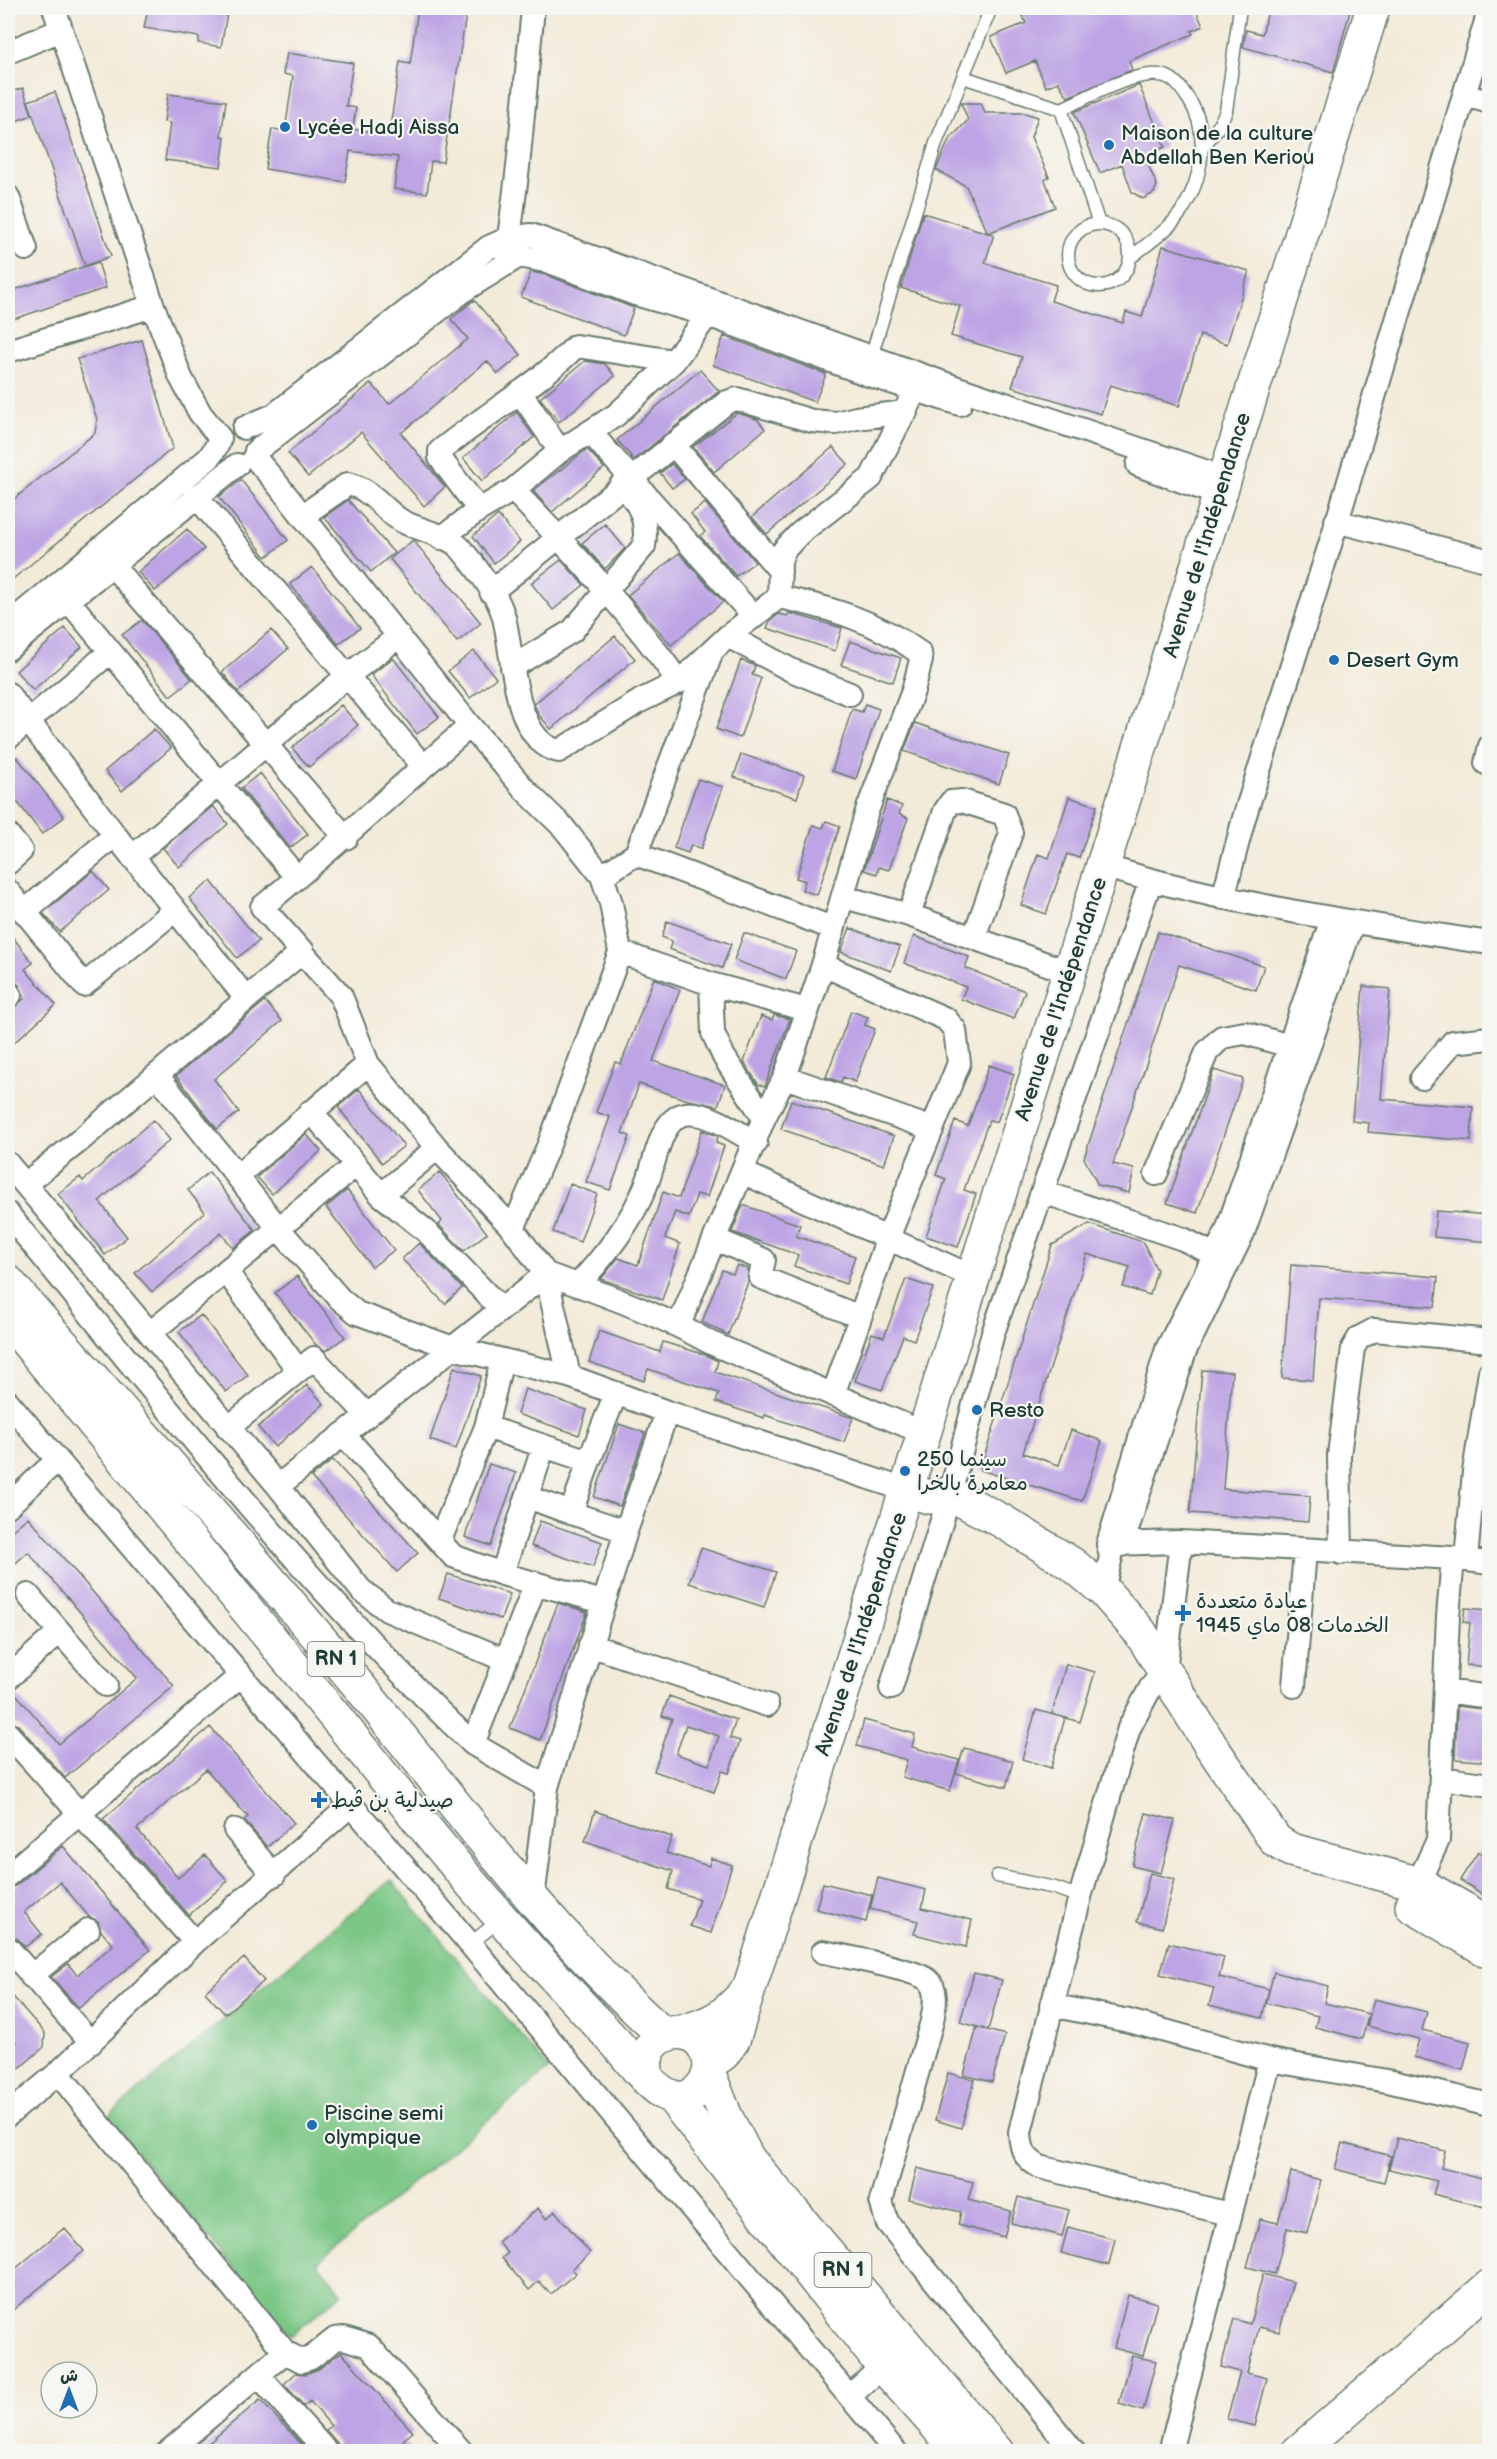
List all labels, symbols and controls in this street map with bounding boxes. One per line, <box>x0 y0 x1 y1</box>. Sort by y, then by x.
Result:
place label: Lycée Hadj Aissa <box>297 115 459 140</box>
marker: Lycée Hadj Aissa <box>278 120 292 134</box>
place label: Maison de la culture Abdellah Ben Keriou <box>1121 121 1315 170</box>
marker: Maison de la culture Abdellah Ben Keriou <box>1102 138 1116 152</box>
street label: Avenue de l'Indépendance <box>1158 410 1256 660</box>
place label: Desert Gym <box>1346 648 1459 673</box>
marker: Desert Gym <box>1327 653 1341 667</box>
street label: Avenue de l'Indépendance <box>1010 874 1112 1124</box>
place label: Resto <box>989 1398 1045 1423</box>
marker: Resto <box>970 1403 984 1417</box>
place label: سينما 250 معامرة بالخرا <box>917 1447 1028 1496</box>
marker: سينما 250 معامرة بالخرا <box>898 1464 912 1478</box>
street label: Avenue de l'Indépendance <box>810 1509 912 1759</box>
place label: عيادة متعددة الخدمات 08 ماي 1945 <box>1196 1589 1389 1640</box>
marker: عيادة متعددة الخدمات 08 ماي 1945 <box>1174 1604 1192 1622</box>
road number: RN 1 <box>308 1642 364 1676</box>
place label: صيدلية بن ڤيط <box>331 1788 454 1813</box>
marker: صيدلية بن ڤيط <box>312 1793 326 1807</box>
place label: Piscine semi olympique <box>324 2101 444 2150</box>
marker: Piscine semi olympique <box>305 2118 319 2132</box>
road number: RN 1 <box>814 2253 872 2287</box>
north arrow <box>39 2360 99 2420</box>
text: ش <box>60 2367 78 2386</box>

